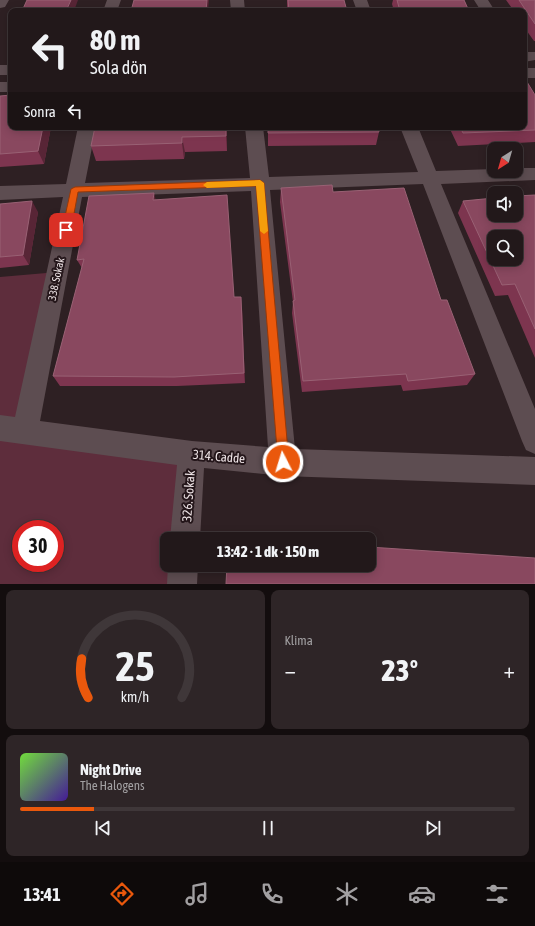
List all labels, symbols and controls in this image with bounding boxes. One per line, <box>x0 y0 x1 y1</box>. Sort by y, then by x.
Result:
icon: left <box>24 24 76 76</box>
text: 80 m <box>90 24 140 56</box>
text: Sola dön <box>90 57 147 78</box>
icon: left <box>64 100 86 122</box>
text: Sonra <box>24 103 56 120</box>
north arrow <box>487 142 523 178</box>
map controls <box>487 142 523 266</box>
button: sound <box>487 186 523 222</box>
pin <box>49 213 83 247</box>
icon: arrive <box>55 219 77 241</box>
button: search <box>487 230 523 266</box>
street label: 338. Sokak <box>46 256 66 302</box>
position arrow <box>262 441 304 483</box>
street label: 314. Cadde <box>192 447 246 466</box>
street label: 326. Sokak <box>179 470 198 522</box>
speed limit sign: 30 <box>12 520 64 572</box>
text: 13:42 · 1 dk · 150 m <box>217 543 319 560</box>
text: Klima <box>285 633 313 648</box>
text: 25 <box>116 641 155 689</box>
text: 23° <box>382 653 418 687</box>
text: − <box>285 657 296 683</box>
text: + <box>504 657 515 683</box>
text: km/h <box>121 688 149 704</box>
text: Night Drive <box>80 761 142 778</box>
text: The Halogens <box>80 778 145 793</box>
icon: previous <box>92 817 114 839</box>
icon: pause <box>257 817 279 839</box>
icon: next <box>422 817 444 839</box>
icon: directions <box>108 880 136 908</box>
icon: music <box>183 880 211 908</box>
icon: phone <box>258 880 286 908</box>
icon: climate <box>333 880 361 908</box>
icon: car <box>408 880 436 908</box>
icon: filters <box>483 880 511 908</box>
text: 13:41 <box>24 884 61 905</box>

